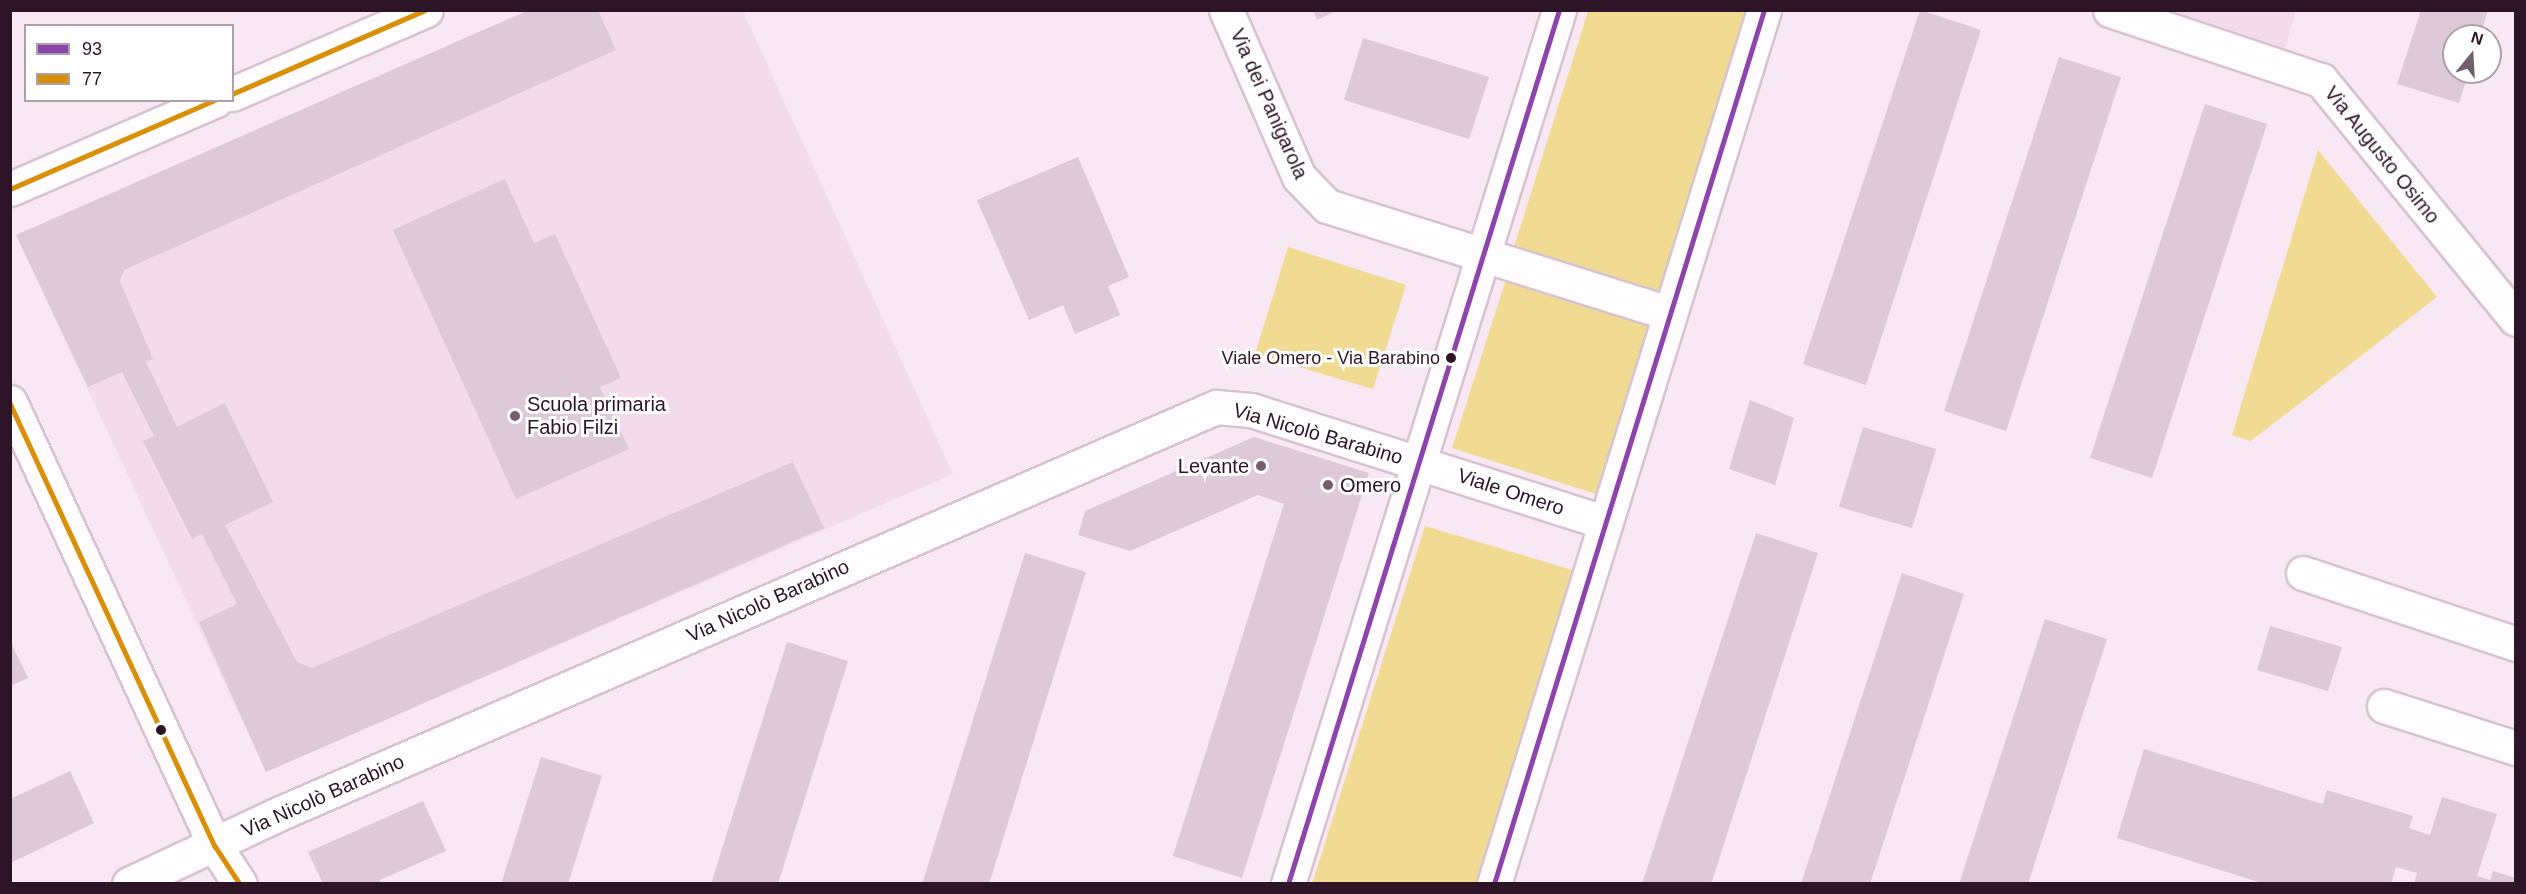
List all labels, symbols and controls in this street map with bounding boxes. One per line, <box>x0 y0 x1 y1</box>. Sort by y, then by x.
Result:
legend <box>24 24 234 102</box>
north arrow <box>2442 24 2502 84</box>
street label: Via dei Panigarola <box>1225 25 1313 183</box>
text: N <box>2469 28 2485 48</box>
text: 93 <box>82 39 102 59</box>
text: 77 <box>82 69 102 89</box>
street label: Via Augusto Osimo <box>2319 81 2445 229</box>
place label: Viale Omero - Via Barabino <box>1222 347 1440 369</box>
marker: Viale Omero - Via Barabino <box>1445 352 1457 364</box>
place label: Scuola primaria Fabio Filzi <box>527 392 666 439</box>
street label: Via Nicolò Barabino <box>1230 398 1406 470</box>
marker: Scuola primaria Fabio Filzi <box>508 409 522 423</box>
place label: Levante <box>1178 454 1249 478</box>
marker: Levante <box>1254 459 1268 473</box>
street label: Viale Omero <box>1455 463 1567 521</box>
place label: Omero <box>1340 473 1401 497</box>
marker: Omero <box>1321 478 1335 492</box>
street label: Via Nicolò Barabino <box>683 554 853 648</box>
unlabelled marker <box>155 724 167 736</box>
street label: Via Nicolò Barabino <box>238 749 408 843</box>

